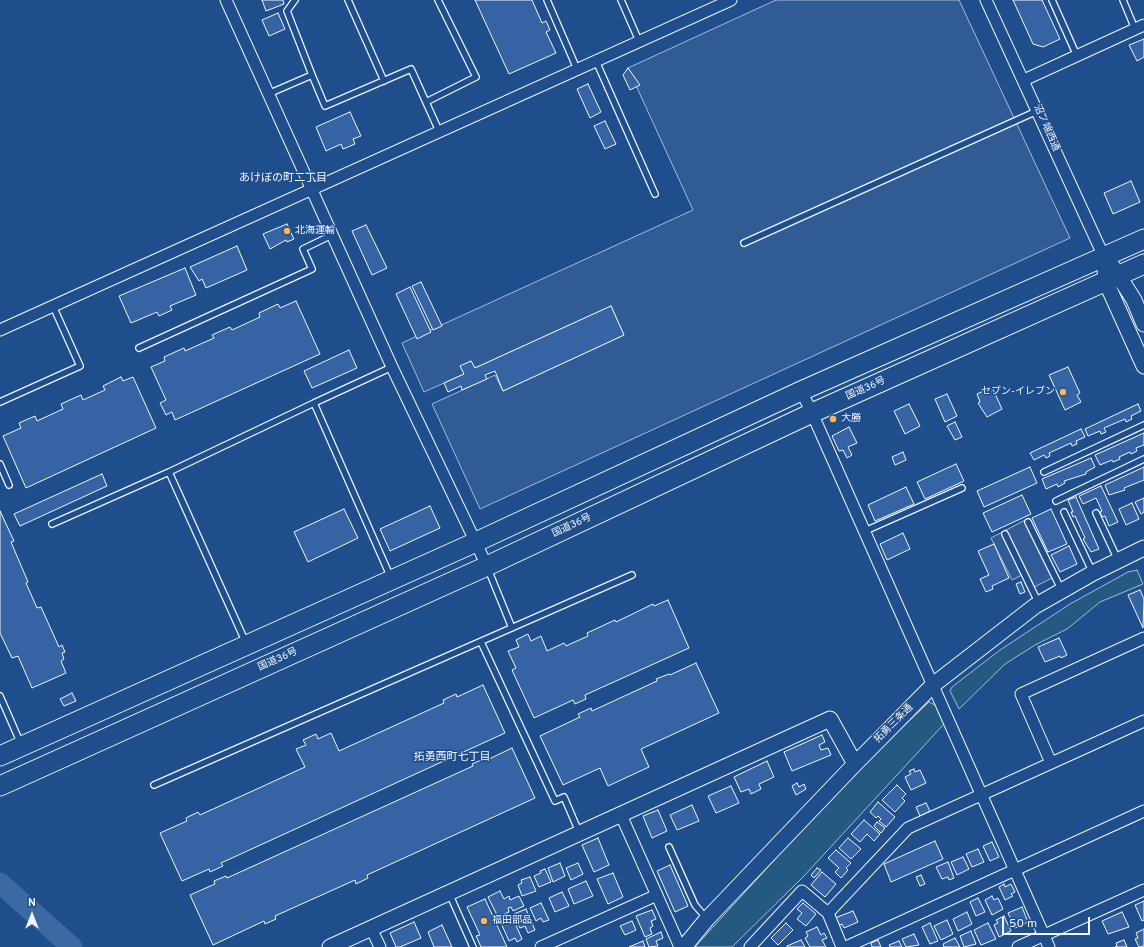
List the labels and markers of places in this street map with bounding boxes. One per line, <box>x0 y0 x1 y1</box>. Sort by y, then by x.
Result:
place label: 北海運輸 <box>295 225 335 237</box>
marker: 北海運輸 <box>282 226 292 236</box>
place label: セブン-イレブン <box>981 386 1055 398</box>
marker: セブン-イレブン <box>1058 387 1068 397</box>
place label: 大勝 <box>841 413 861 425</box>
marker: 大勝 <box>828 414 838 424</box>
place label: 福田部品 <box>492 915 532 927</box>
marker: 福田部品 <box>479 916 489 926</box>

